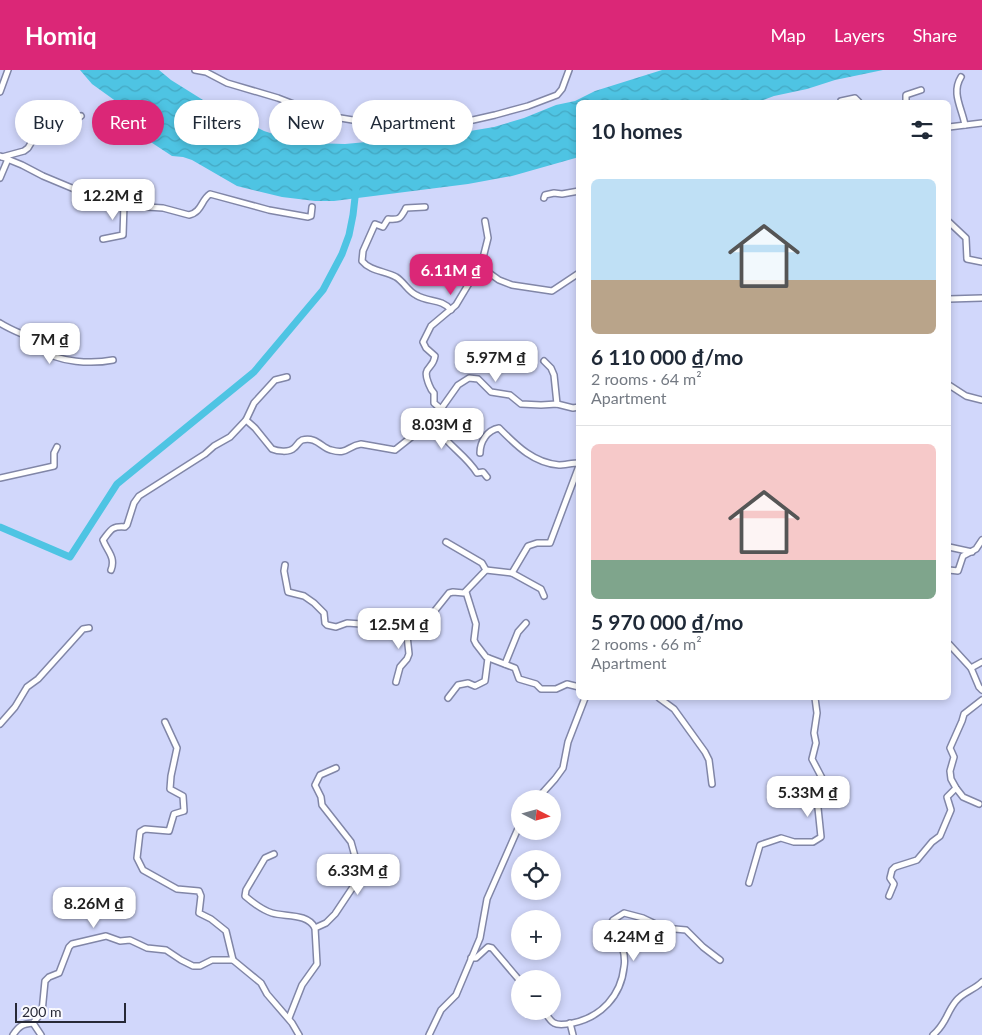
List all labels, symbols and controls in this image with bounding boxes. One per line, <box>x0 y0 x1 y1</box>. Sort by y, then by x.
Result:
text: Homiq <box>25 21 97 50</box>
text: Map <box>770 24 806 46</box>
text: Layers <box>834 24 885 46</box>
text: Share <box>913 24 957 46</box>
chip: Buy <box>15 100 82 145</box>
chip: Rent <box>92 100 164 145</box>
chip: Filters <box>174 100 259 145</box>
chip: New <box>269 100 342 145</box>
chip: Apartment <box>352 100 473 145</box>
icon: filters <box>908 116 936 144</box>
text: 10 homes <box>591 118 682 143</box>
pin: 12.2M ₫ <box>67 178 159 221</box>
text: 12.2M ₫ <box>83 185 143 204</box>
icon: home <box>719 211 809 301</box>
pin: 6.11M ₫ <box>405 254 497 296</box>
text: 6.11M ₫ <box>421 260 481 279</box>
pin: 7M ₫ <box>20 322 80 365</box>
text: 7M ₫ <box>31 329 69 348</box>
pin: 5.97M ₫ <box>450 340 542 383</box>
text: 6 110 000 ₫/mo <box>591 344 743 369</box>
text: 5.97M ₫ <box>466 347 526 366</box>
text: 2 rooms · 64 m² <box>591 369 702 388</box>
text: Apartment <box>591 388 666 407</box>
pin: 8.03M ₫ <box>396 408 488 450</box>
text: 8.03M ₫ <box>412 414 472 433</box>
icon: home <box>719 477 809 567</box>
pin: 12.5M ₫ <box>353 608 445 650</box>
text: 5 970 000 ₫/mo <box>591 609 743 634</box>
text: 12.5M ₫ <box>369 614 429 633</box>
text: 2 rooms · 66 m² <box>591 634 702 653</box>
text: Apartment <box>591 653 666 672</box>
pin: 5.33M ₫ <box>762 776 854 818</box>
text: 5.33M ₫ <box>778 782 838 801</box>
north arrow <box>511 790 561 840</box>
map controls <box>511 790 561 1020</box>
button: locate <box>511 850 561 900</box>
pin: 6.33M ₫ <box>312 854 404 896</box>
text: 6.33M ₫ <box>328 860 388 879</box>
pin: 8.26M ₫ <box>48 886 140 929</box>
text: 8.26M ₫ <box>64 893 124 912</box>
button: + <box>511 910 561 960</box>
pin: 4.24M ₫ <box>588 920 680 962</box>
text: 4.24M ₫ <box>604 926 664 945</box>
button: − <box>511 970 561 1020</box>
scale bar <box>15 1000 126 1023</box>
text: 200 m <box>22 1003 61 1020</box>

